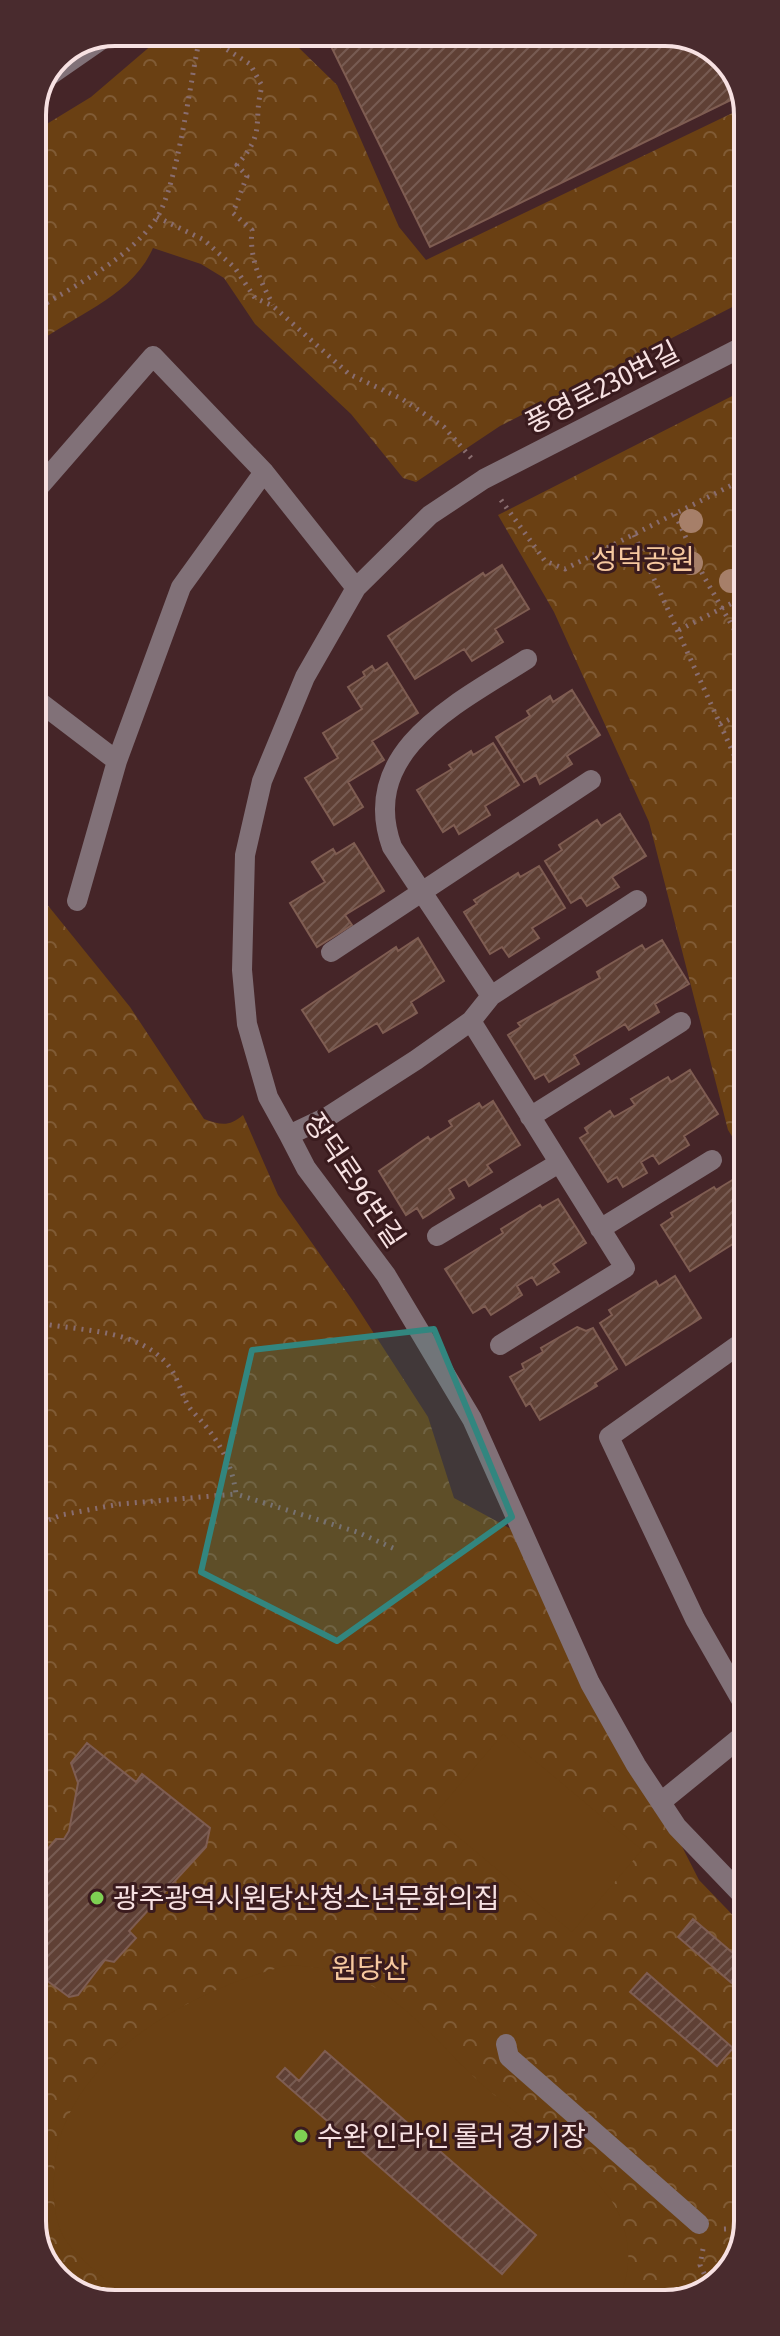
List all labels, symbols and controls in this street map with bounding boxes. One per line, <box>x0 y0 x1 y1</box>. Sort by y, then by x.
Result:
street label: 풍영로230번길 <box>520 335 684 439</box>
park label: 성덕공원 <box>591 543 695 575</box>
street label: 장덕로96번길 <box>298 1107 412 1253</box>
place label: 광주광역시원당산청소년문화의집 <box>113 1882 499 1914</box>
marker: 광주광역시원당산청소년문화의집 <box>88 1889 106 1907</box>
park label: 원당산 <box>331 1952 409 1984</box>
place label: 수완 인라인 롤러 경기장 <box>317 2120 586 2152</box>
marker: 수완 인라인 롤러 경기장 <box>292 2127 310 2145</box>

